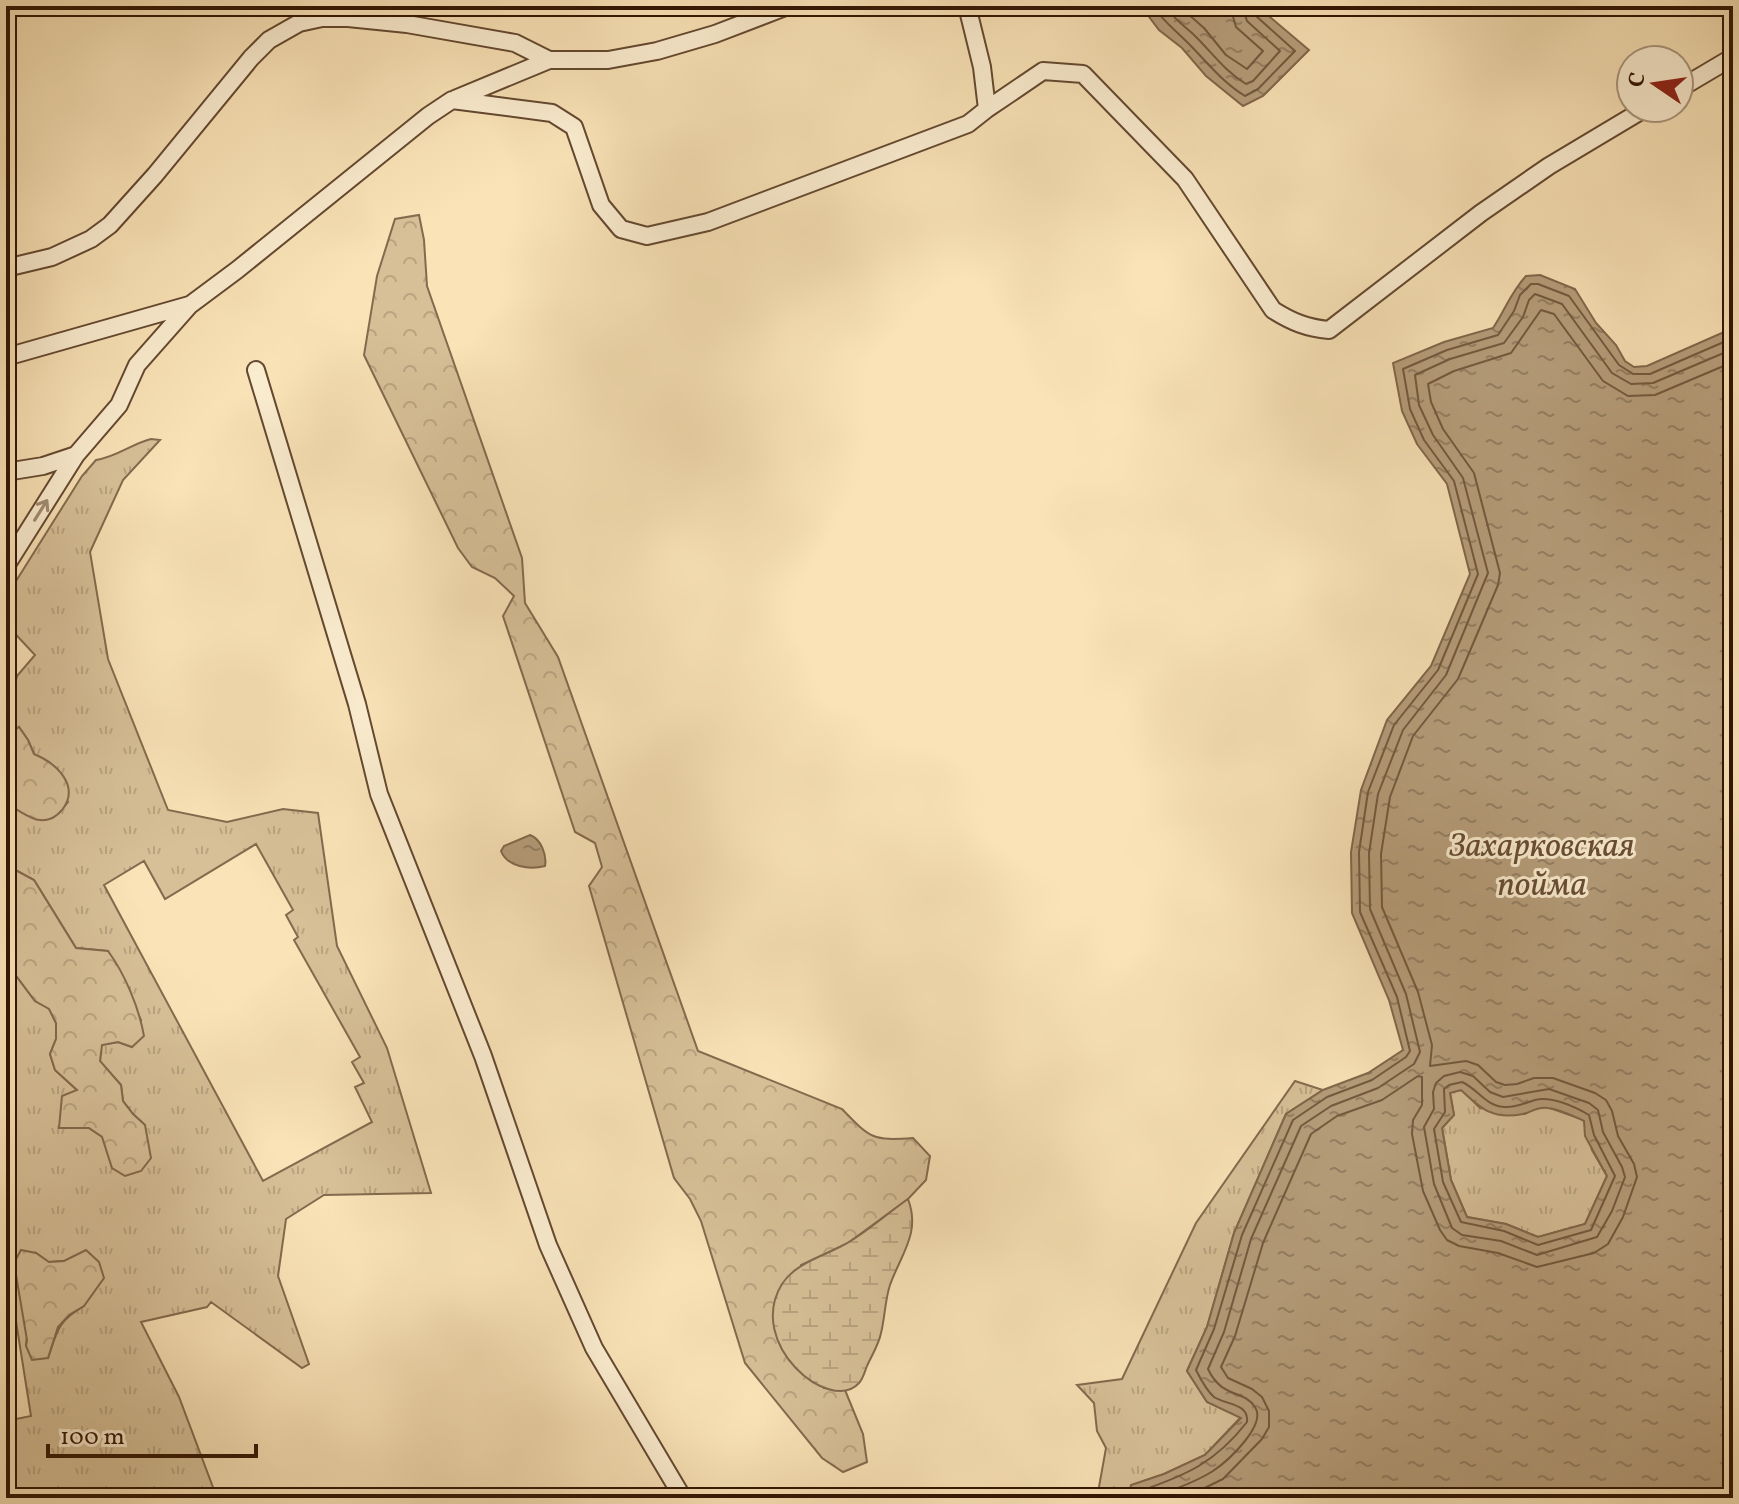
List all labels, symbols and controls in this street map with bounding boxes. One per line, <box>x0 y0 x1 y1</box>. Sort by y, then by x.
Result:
north arrow <box>1615 44 1695 124</box>
text: С <box>1621 70 1655 90</box>
one-way arrow <box>34 499 50 522</box>
water label: Захарковская пойма <box>1449 824 1634 910</box>
scale bar <box>48 1408 256 1458</box>
text: 100 m <box>60 1421 125 1455</box>

